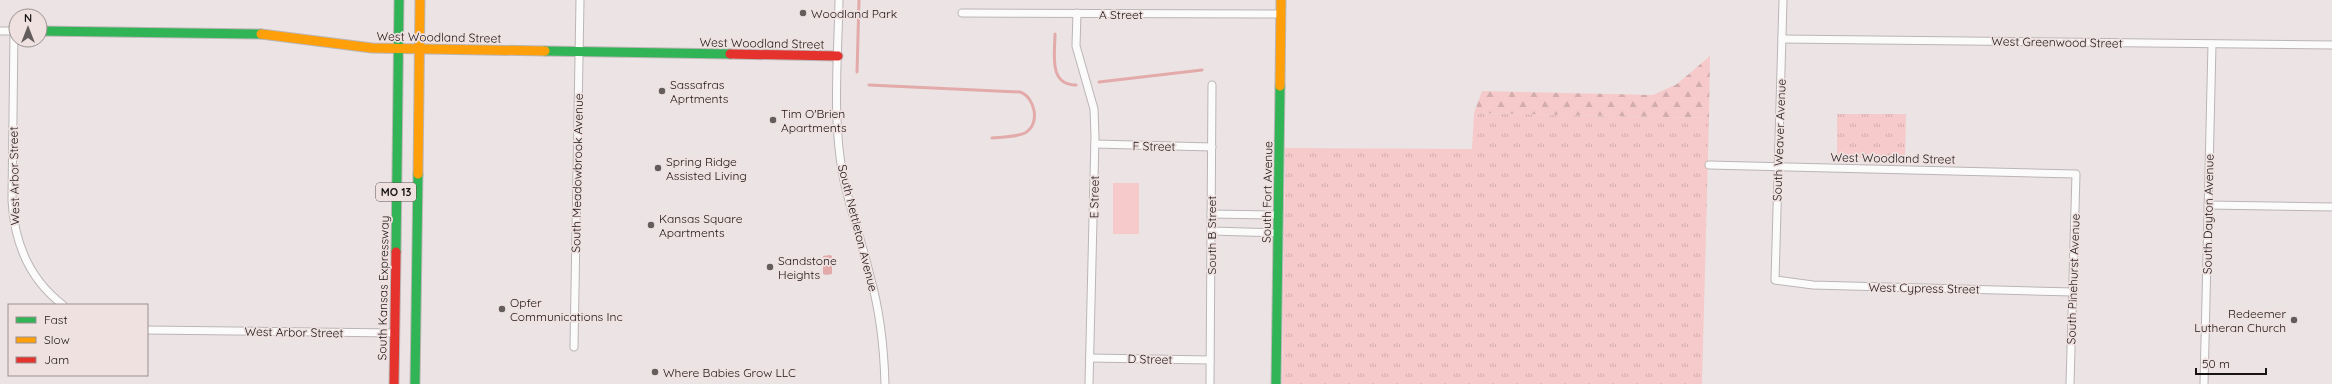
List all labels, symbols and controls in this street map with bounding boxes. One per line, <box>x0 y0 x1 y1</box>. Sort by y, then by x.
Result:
place label: Woodland Park <box>811 6 897 21</box>
street label: A Street <box>1099 7 1143 22</box>
north arrow <box>8 8 48 48</box>
marker: Woodland Park <box>798 8 808 18</box>
text: N <box>24 11 32 25</box>
street label: West Woodland Street <box>377 28 501 46</box>
street label: West Greenwood Street <box>1991 33 2123 51</box>
street label: West Woodland Street <box>700 34 824 52</box>
place label: Sassafras Aprtments <box>670 77 729 106</box>
street label: South Weaver Avenue <box>1769 78 1789 201</box>
marker: Sassafras Aprtments <box>657 86 667 96</box>
street label: South Meadowbrook Avenue <box>568 93 586 253</box>
place label: Tim O'Brien Apartments <box>781 106 847 135</box>
marker: Tim O'Brien Apartments <box>768 115 778 125</box>
street label: West Arbor Street <box>6 126 22 226</box>
street label: F Street <box>1132 138 1176 154</box>
street label: South Fort Avenue <box>1259 141 1275 243</box>
street label: West Woodland Street <box>1831 149 1955 167</box>
place label: Spring Ridge Assisted Living <box>666 154 747 183</box>
street label: South Dayton Avenue <box>2199 154 2217 274</box>
marker: Spring Ridge Assisted Living <box>653 163 663 173</box>
street label: South Nettleton Avenue <box>835 163 881 293</box>
street label: E Street <box>1086 175 1102 219</box>
road number: MO 13 <box>376 183 416 201</box>
street label: South B Street <box>1204 196 1219 274</box>
place label: Kansas Square Apartments <box>659 211 743 240</box>
street label: South Pinehurst Avenue <box>2063 213 2083 345</box>
street label: South Kansas Expressway <box>374 216 392 360</box>
marker: Kansas Square Apartments <box>646 220 656 230</box>
place label: Sandstone Heights <box>778 253 837 282</box>
marker: Sandstone Heights <box>765 262 775 272</box>
street label: West Cypress Street <box>1868 280 1980 296</box>
place label: Opfer Communications Inc <box>510 295 623 324</box>
legend <box>8 304 148 376</box>
marker: Opfer Communications Inc <box>497 304 507 314</box>
place label: Redeemer Lutheran Church <box>2194 306 2286 335</box>
text: Fast <box>44 312 68 327</box>
marker: Redeemer Lutheran Church <box>2289 315 2299 325</box>
street label: West Arbor Street <box>244 324 344 340</box>
text: Slow <box>44 332 70 347</box>
scale bar <box>2196 350 2266 376</box>
street label: D Street <box>1128 351 1172 367</box>
text: Jam <box>44 352 69 367</box>
text: 50 m <box>2202 356 2230 371</box>
place label: Where Babies Grow LLC <box>663 365 796 380</box>
marker: Where Babies Grow LLC <box>650 367 660 377</box>

